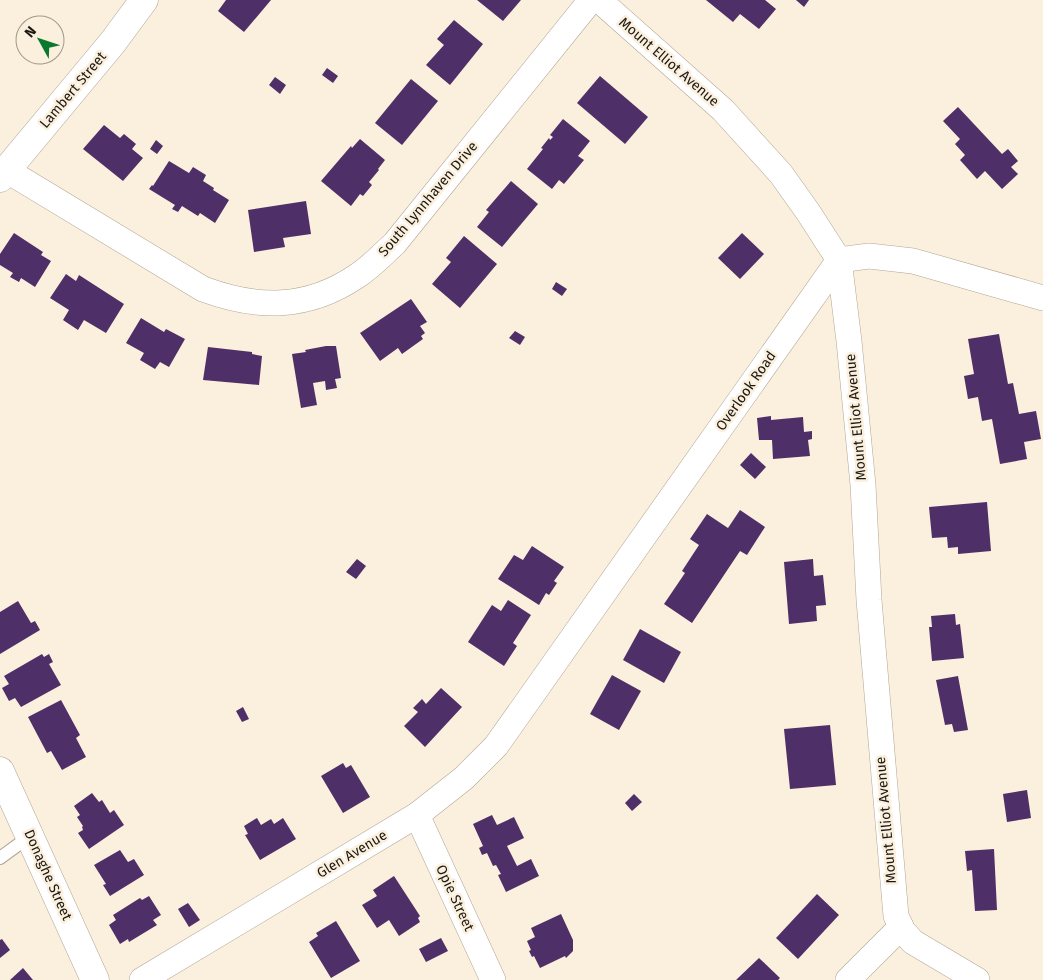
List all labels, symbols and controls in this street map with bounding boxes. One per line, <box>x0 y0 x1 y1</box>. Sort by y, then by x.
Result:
street label: Mount Elliot Avenue <box>615 14 723 110</box>
north arrow <box>15 15 65 65</box>
text: N <box>21 23 40 41</box>
street label: Lambert Street <box>36 48 111 132</box>
street label: South Lynnhaven Drive <box>375 138 481 260</box>
street label: Overlook Road <box>712 348 780 434</box>
street label: Mount Elliot Avenue <box>842 353 870 481</box>
street label: Mount Elliot Avenue <box>872 756 900 884</box>
street label: Glen Avenue <box>314 826 390 882</box>
street label: Donaghe Street <box>20 827 76 924</box>
street label: Opie Street <box>432 862 478 935</box>

